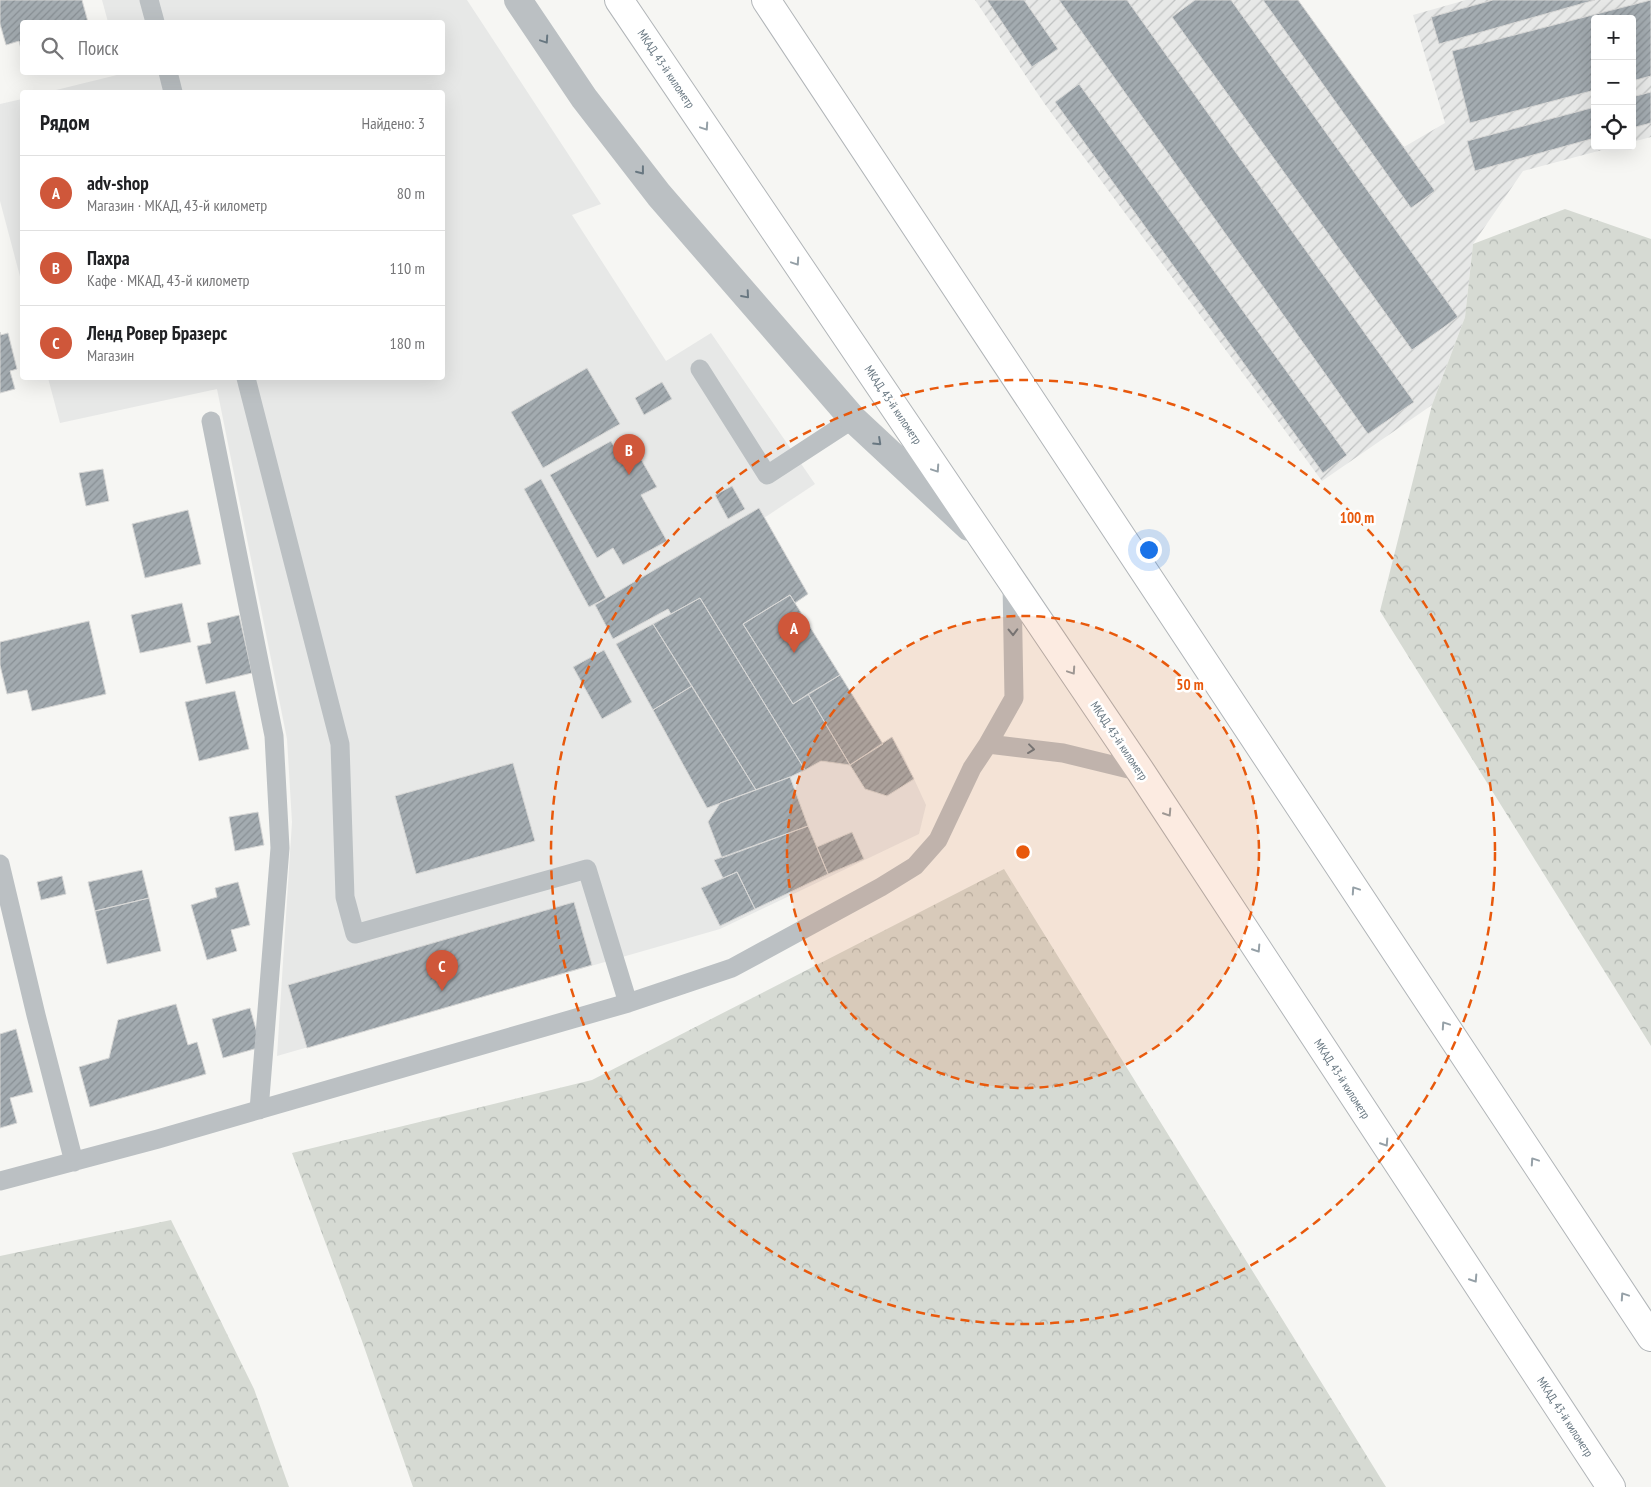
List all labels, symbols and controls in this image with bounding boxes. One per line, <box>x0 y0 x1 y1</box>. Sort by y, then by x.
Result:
map controls <box>1591 15 1636 150</box>
button: + <box>1591 15 1636 60</box>
search box <box>20 20 445 75</box>
street label: МКАД, 43-й километр <box>634 26 698 111</box>
icon: search <box>38 34 66 62</box>
one-way arrow <box>539 35 548 44</box>
text: Поиск <box>78 36 119 60</box>
button: − <box>1591 60 1636 105</box>
button: locate <box>1591 105 1636 150</box>
text: Рядом <box>40 109 90 136</box>
text: Найдено: 3 <box>362 113 425 133</box>
one-way arrow <box>699 122 708 131</box>
one-way arrow <box>635 166 644 175</box>
text: adv-shop <box>87 171 149 195</box>
text: A <box>52 183 60 203</box>
text: 80 m <box>397 183 425 203</box>
text: Магазин · МКАД, 43-й километр <box>87 195 267 215</box>
text: Пахра <box>87 246 129 270</box>
one-way arrow <box>790 257 799 266</box>
text: B <box>52 258 60 278</box>
text: 110 m <box>390 258 425 278</box>
text: Кафе · МКАД, 43-й километр <box>87 270 250 290</box>
one-way arrow <box>740 290 749 299</box>
text: Ленд Ровер Бразерс <box>87 321 227 345</box>
text: C <box>52 333 60 353</box>
text: 180 m <box>390 333 425 353</box>
text: Магазин <box>87 345 134 365</box>
street label: МКАД, 43-й километр <box>861 362 925 447</box>
pin: B <box>613 434 645 475</box>
one-way arrow <box>872 436 881 445</box>
one-way arrow <box>930 464 939 473</box>
text: 100 m <box>1340 508 1374 527</box>
your location <box>1136 537 1162 563</box>
pin: A <box>778 612 810 653</box>
one-way arrow <box>1008 628 1018 636</box>
one-way arrow <box>1066 665 1075 674</box>
text: 50 m <box>1176 675 1204 694</box>
street label: МКАД, 43-й километр <box>1087 698 1151 783</box>
one-way arrow <box>1027 743 1035 754</box>
one-way arrow <box>1162 807 1171 817</box>
centre of rings <box>1014 843 1032 861</box>
one-way arrow <box>1352 886 1361 895</box>
one-way arrow <box>1251 943 1260 952</box>
pin: C <box>426 950 458 991</box>
one-way arrow <box>1441 1022 1451 1031</box>
street label: МКАД, 43-й километр <box>1311 1036 1374 1121</box>
one-way arrow <box>1379 1137 1388 1147</box>
one-way arrow <box>1531 1157 1541 1166</box>
one-way arrow <box>1468 1273 1477 1282</box>
one-way arrow <box>1621 1292 1630 1302</box>
street label: МКАД, 43-й километр <box>1534 1374 1597 1459</box>

